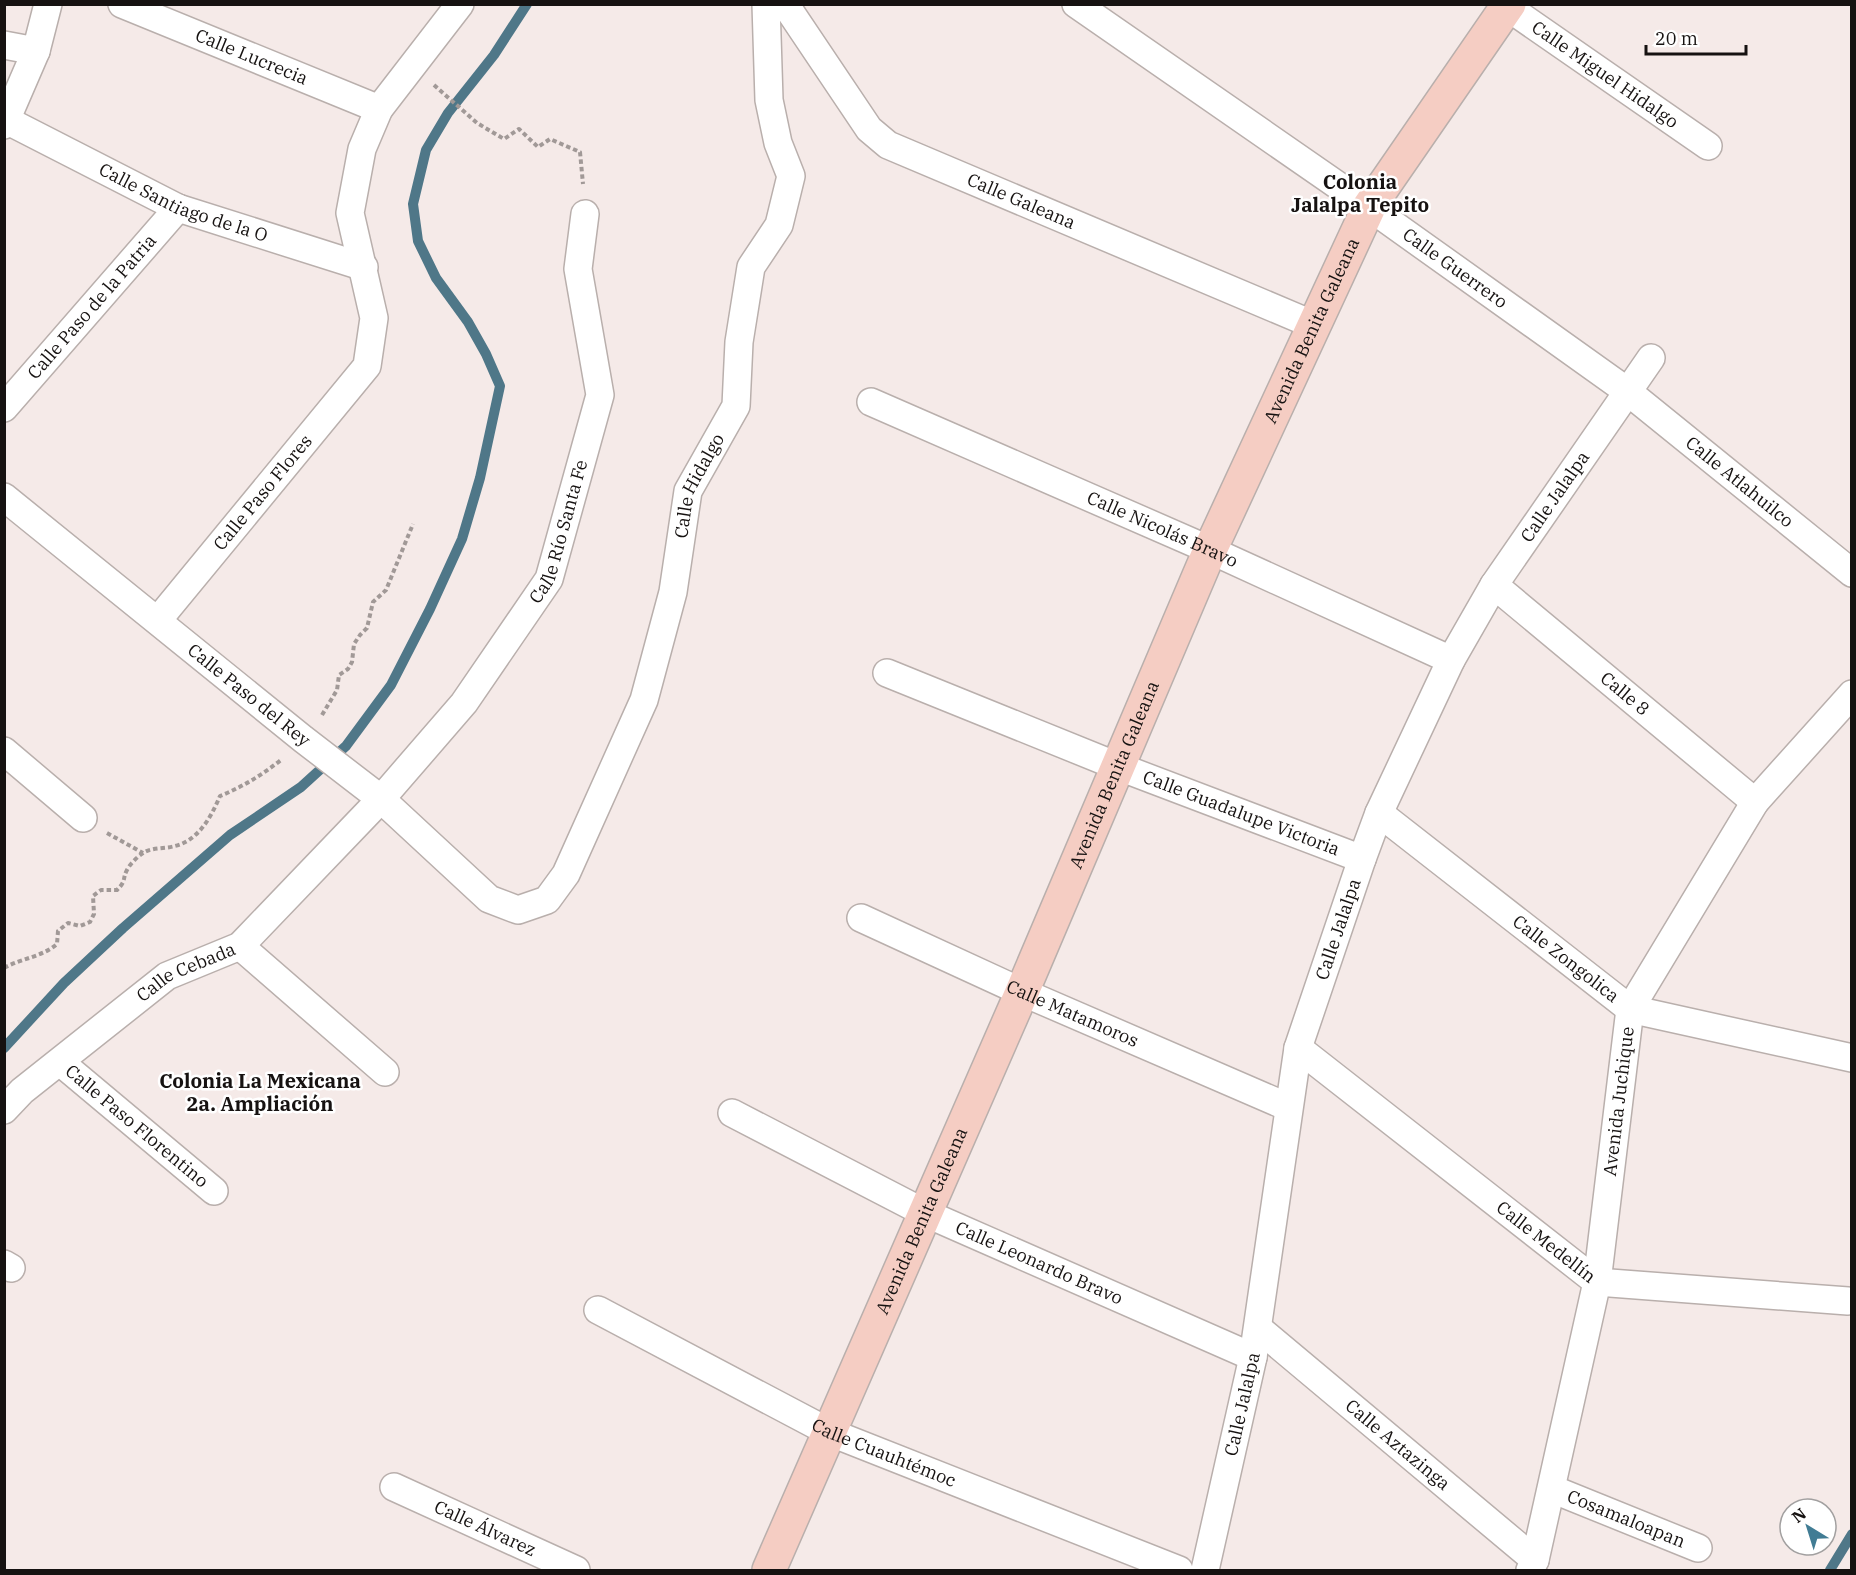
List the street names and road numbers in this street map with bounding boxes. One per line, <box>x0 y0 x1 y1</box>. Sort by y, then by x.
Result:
street label: Calle Miguel Hidalgo <box>1527 15 1683 133</box>
street label: Calle Lucrecia <box>192 23 312 90</box>
street label: Calle Santiago de la O <box>95 158 271 247</box>
street label: Calle Galeana <box>964 168 1079 234</box>
street label: Calle Guerrero <box>1398 223 1512 313</box>
street label: Calle Paso de la Patria <box>22 229 161 384</box>
street label: Avenida Benita Galeana <box>1258 234 1364 427</box>
street label: Calle Hidalgo <box>669 429 729 540</box>
street label: Calle Paso Flores <box>208 430 317 555</box>
street label: Calle Atlahuilco <box>1681 431 1798 532</box>
street label: Calle Jalalpa <box>1515 446 1594 546</box>
street label: Calle Río Santa Fe <box>524 457 593 608</box>
street label: Calle Nicolás Bravo <box>1084 486 1242 572</box>
street label: Calle Paso del Rey <box>183 638 315 752</box>
street label: Calle 8 <box>1596 666 1654 720</box>
street label: Avenida Benita Galeana <box>1064 677 1164 872</box>
street label: Calle Guadalupe Victoria <box>1140 765 1343 861</box>
street label: Calle Jalalpa <box>1310 875 1366 983</box>
street label: Calle Zongolica <box>1508 910 1624 1007</box>
street label: Calle Cebada <box>132 937 239 1007</box>
street label: Calle Matamoros <box>1003 974 1142 1052</box>
street label: Avenida Juchique <box>1598 1025 1639 1177</box>
street label: Calle Paso Florentino <box>61 1059 213 1192</box>
street label: Avenida Benita Galeana <box>870 1124 972 1318</box>
street label: Calle Medellín <box>1492 1196 1601 1288</box>
street label: Calle Leonardo Bravo <box>952 1216 1127 1309</box>
street label: Calle Jalalpa <box>1219 1350 1265 1458</box>
street label: Calle Aztazinga <box>1341 1394 1455 1495</box>
street label: Calle Cuauhtémoc <box>808 1413 960 1492</box>
street label: Cosamaloapan <box>1564 1484 1689 1553</box>
street label: Calle Álvarez <box>431 1495 540 1561</box>

